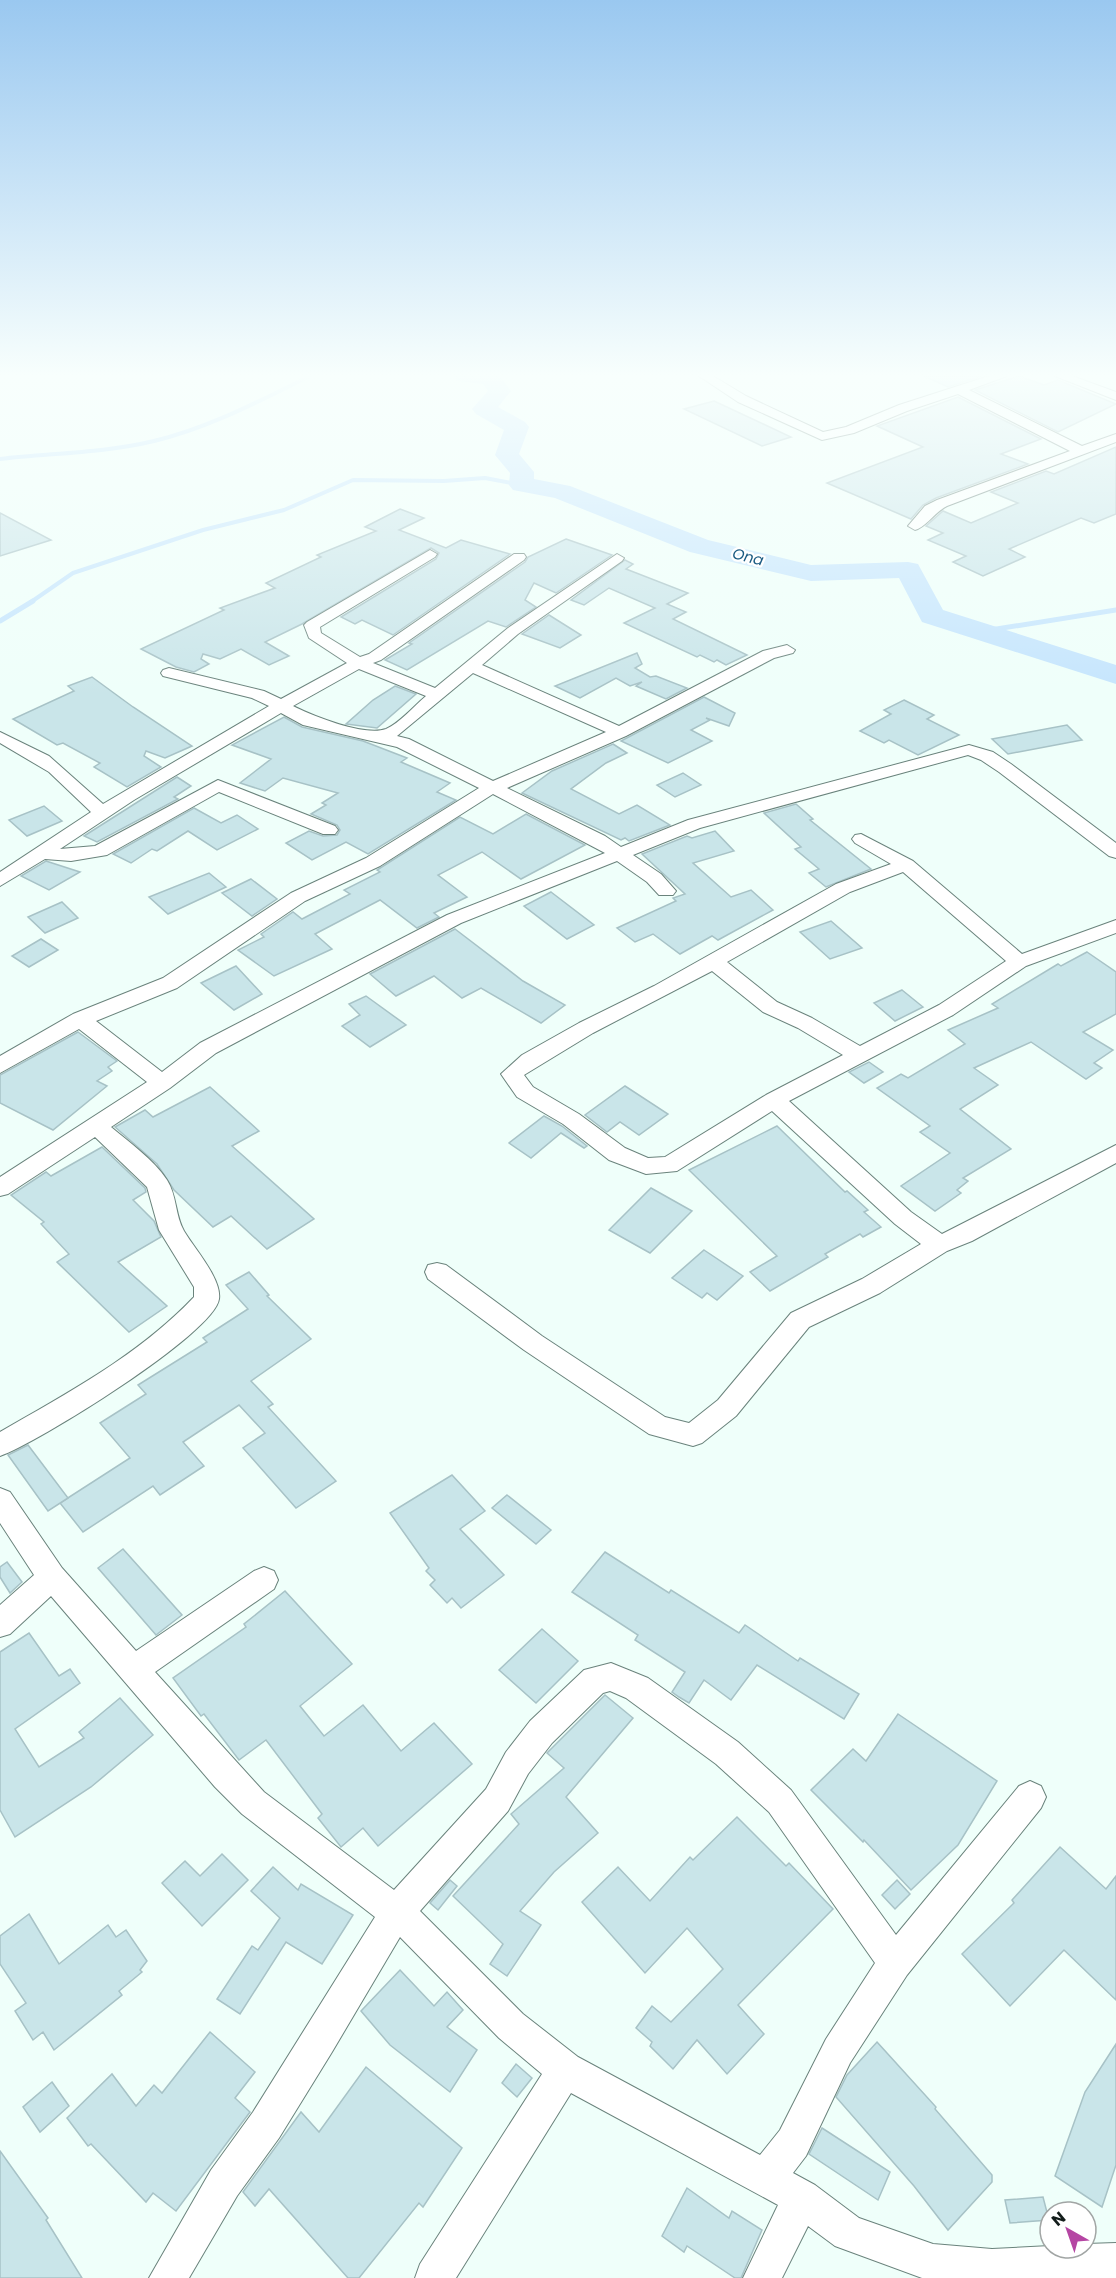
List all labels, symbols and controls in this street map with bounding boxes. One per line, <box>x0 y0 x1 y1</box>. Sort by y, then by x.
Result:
water label: Ona <box>730 543 766 571</box>
north arrow <box>1038 2200 1098 2260</box>
text: N <box>1047 2206 1071 2232</box>

